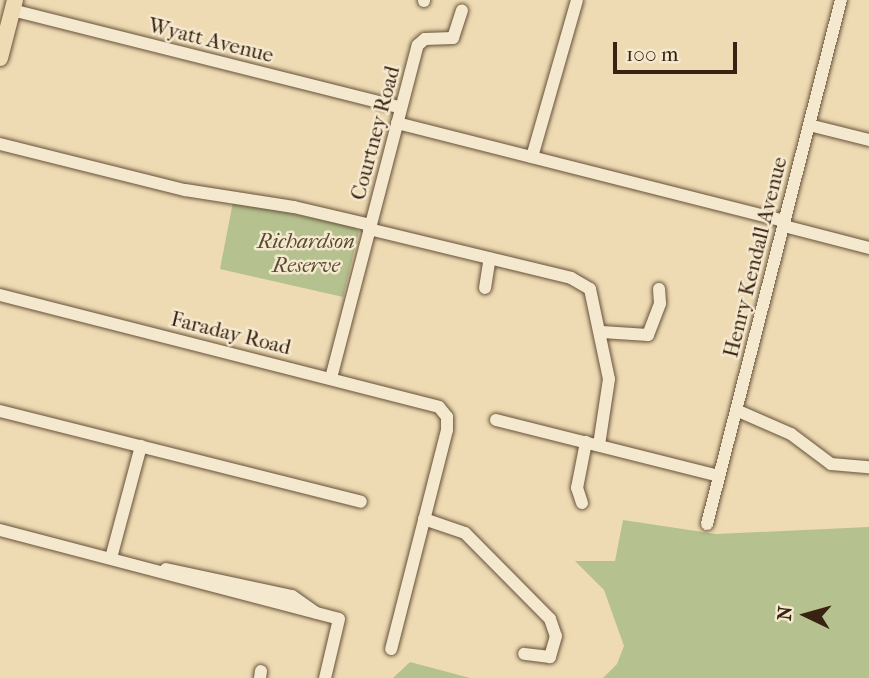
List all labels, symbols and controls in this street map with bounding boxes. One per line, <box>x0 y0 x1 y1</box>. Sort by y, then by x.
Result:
street label: Wyatt Avenue <box>146 12 276 68</box>
scale bar <box>617 28 741 72</box>
text: 100 m <box>626 42 679 66</box>
street label: Courtney Road <box>345 63 405 203</box>
street label: Henry Kendall Avenue <box>718 154 792 360</box>
park label: Richardson Reserve <box>257 228 355 278</box>
street label: Faraday Road <box>168 306 294 360</box>
north arrow <box>771 580 841 650</box>
text: N <box>773 605 797 621</box>

